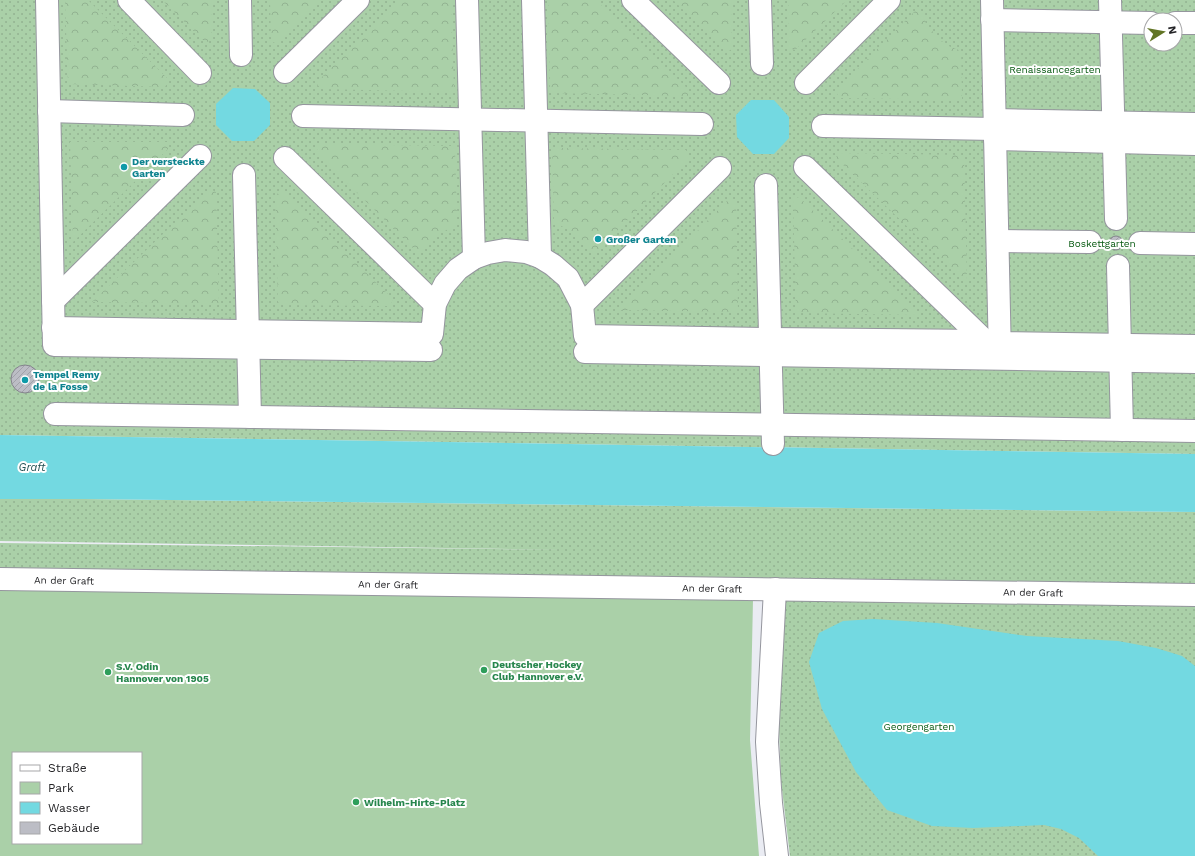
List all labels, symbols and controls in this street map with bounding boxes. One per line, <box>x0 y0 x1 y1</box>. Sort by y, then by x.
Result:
north arrow <box>1143 12 1183 52</box>
text: N <box>1165 25 1179 35</box>
park label: Renaissancegarten <box>1009 64 1101 75</box>
place label: Der versteckte Garten <box>132 156 205 179</box>
marker: Der versteckte Garten <box>119 162 129 172</box>
marker: Großer Garten <box>593 234 603 244</box>
place label: Großer Garten <box>606 234 676 245</box>
park label: Boskettgarten <box>1068 238 1136 249</box>
place label: Tempel Remy de la Fosse <box>33 369 100 392</box>
marker: Tempel Remy de la Fosse <box>20 375 30 385</box>
water label: Graft <box>19 461 46 474</box>
street label: An der Graft <box>34 574 95 587</box>
street label: An der Graft <box>358 578 419 591</box>
street label: An der Graft <box>682 582 743 595</box>
street label: An der Graft <box>1003 586 1064 599</box>
place label: Deutscher Hockey Club Hannover e.V. <box>492 659 583 682</box>
place label: S.V. Odin Hannover von 1905 <box>116 661 209 684</box>
marker: Deutscher Hockey Club Hannover e.V. <box>479 665 489 675</box>
marker: S.V. Odin Hannover von 1905 <box>103 667 113 677</box>
park label: Georgengarten <box>883 721 955 732</box>
legend <box>12 752 142 844</box>
text: Straße <box>48 761 87 775</box>
text: Park <box>48 781 74 795</box>
marker: Wilhelm-Hirte-Platz <box>351 797 361 807</box>
place label: Wilhelm-Hirte-Platz <box>364 797 465 808</box>
text: Wasser <box>48 801 90 815</box>
text: Gebäude <box>48 821 100 835</box>

